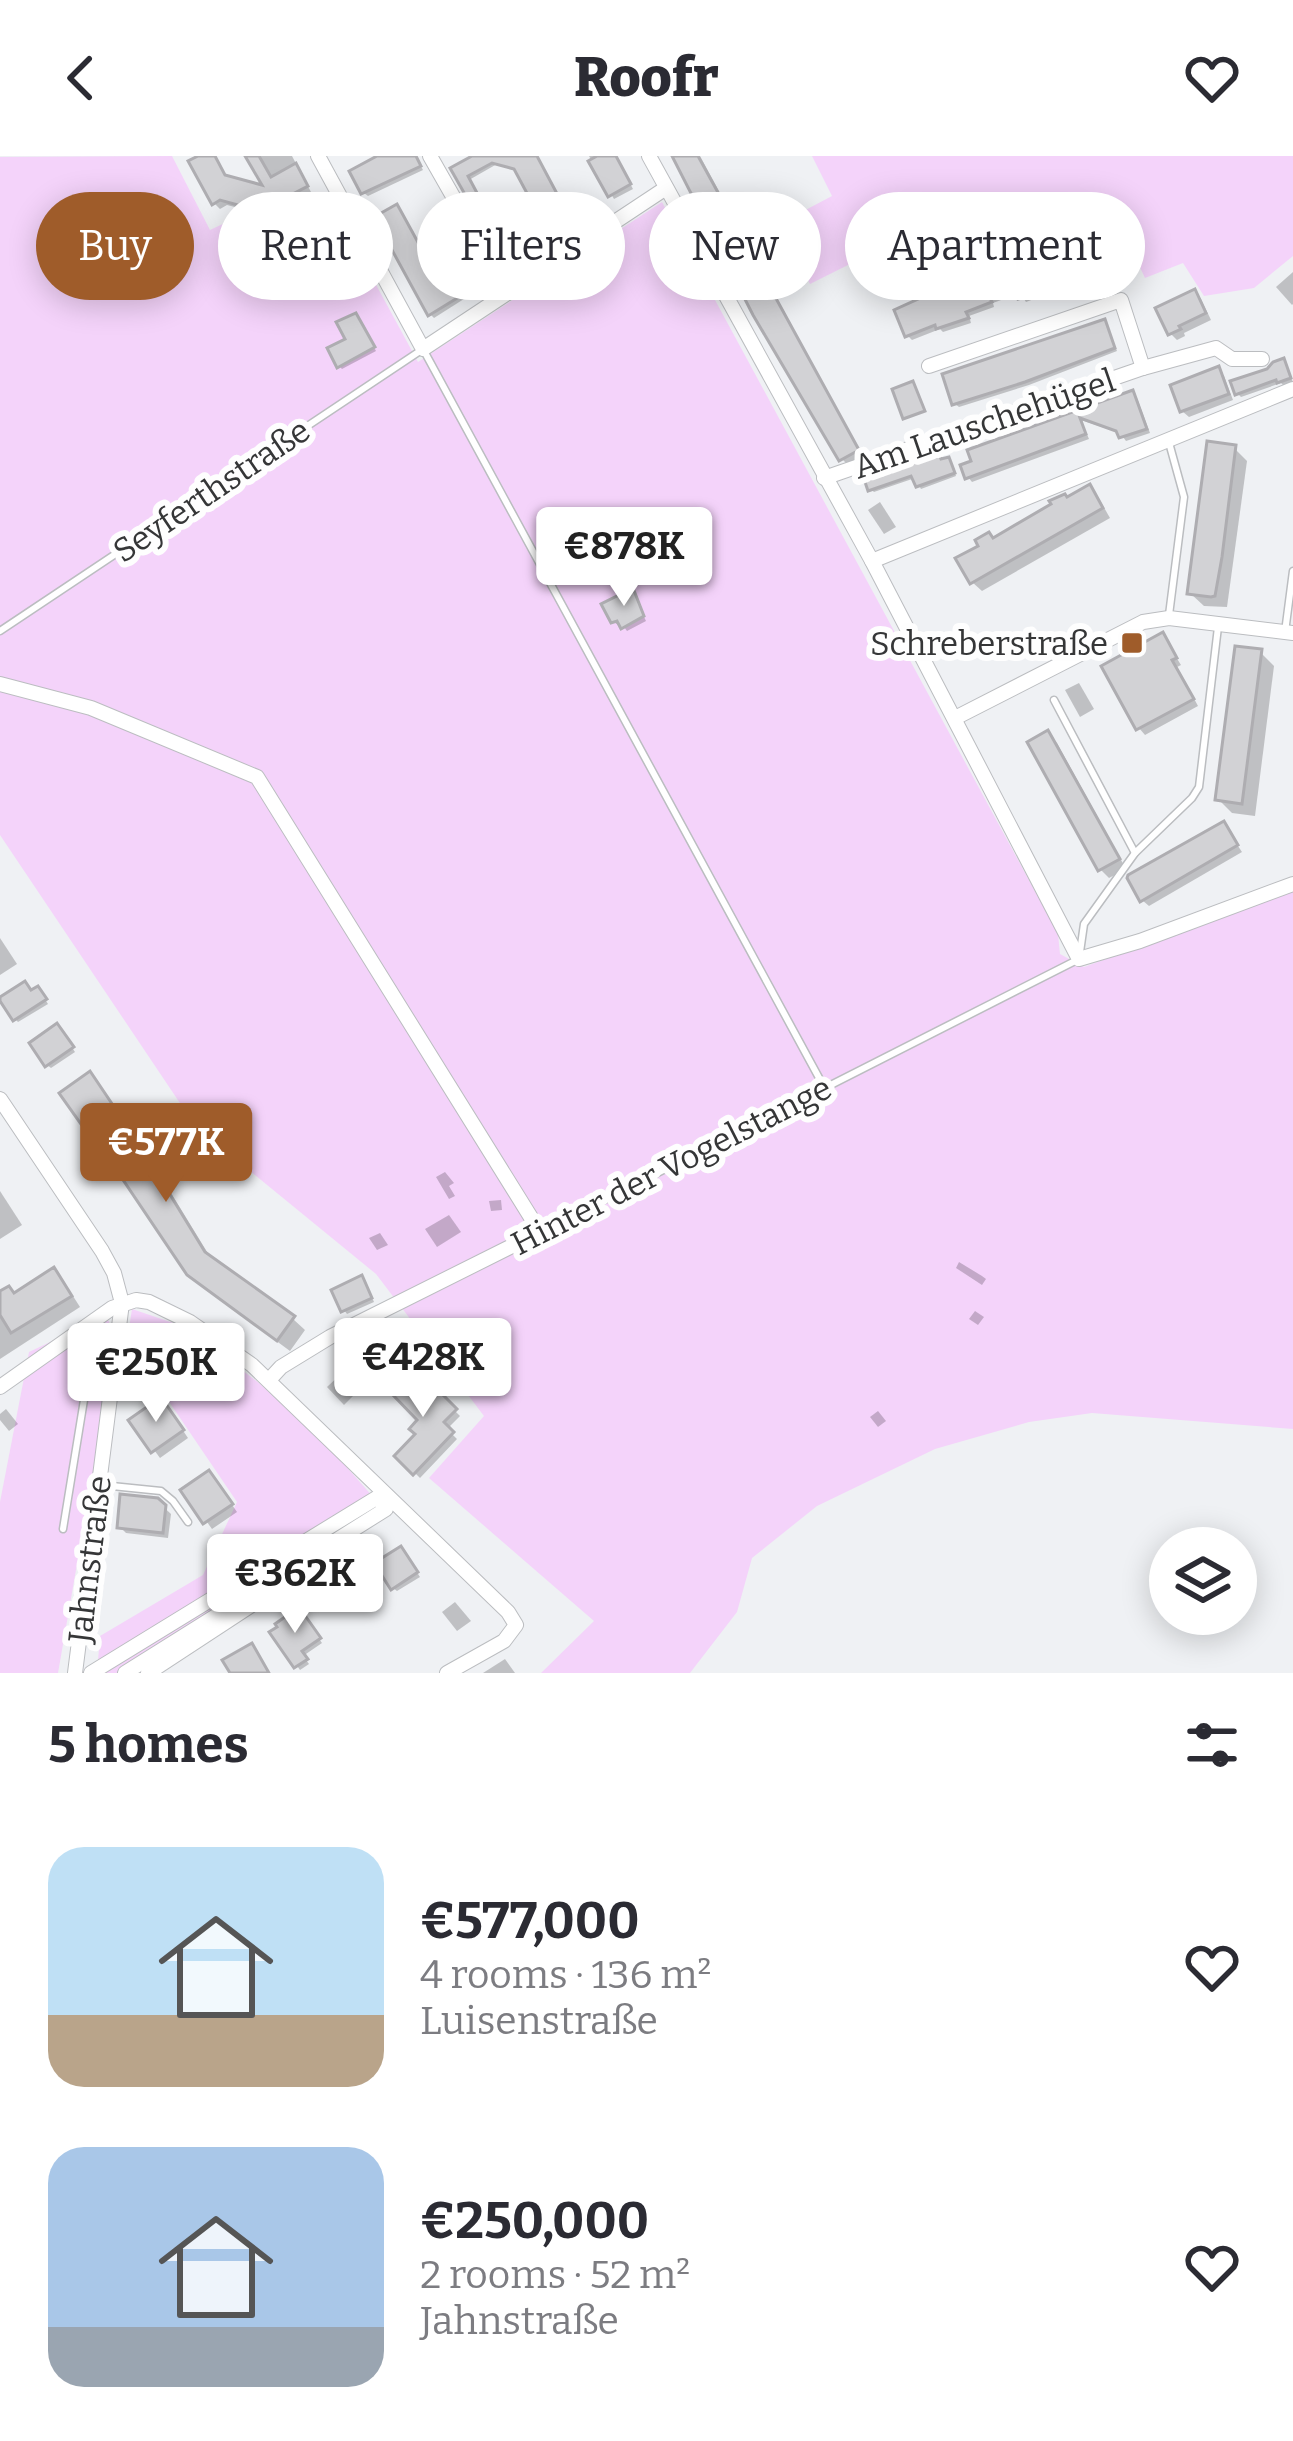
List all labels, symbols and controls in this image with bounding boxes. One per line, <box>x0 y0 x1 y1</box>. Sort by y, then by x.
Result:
icon: back <box>48 45 114 111</box>
icon: heart <box>1179 45 1245 111</box>
text: Roofr <box>574 46 719 110</box>
chip: Buy <box>36 192 194 300</box>
chip: Rent <box>218 192 393 300</box>
chip: Filters <box>417 192 625 300</box>
chip: New <box>649 192 821 300</box>
chip: Apartment <box>845 192 1145 300</box>
street label: Am Lauschehügel <box>848 360 1121 488</box>
street label: Seyferthstraße <box>106 410 317 571</box>
pin: €878K <box>540 507 708 609</box>
text: €878K <box>563 523 685 569</box>
place label: Schreberstraße <box>870 624 1108 664</box>
marker: Schreberstraße <box>1119 630 1145 656</box>
street label: Hinter der Vogelstange <box>505 1068 838 1264</box>
pin: €577K <box>82 1103 250 1205</box>
text: €577K <box>107 1119 225 1165</box>
pin: €428K <box>339 1318 507 1420</box>
pin: €250K <box>72 1323 240 1425</box>
text: €428K <box>361 1334 485 1380</box>
text: €250K <box>95 1339 217 1385</box>
street label: Jahnstraße <box>60 1473 120 1646</box>
map controls <box>1149 1527 1257 1635</box>
button: layers <box>1149 1527 1257 1635</box>
pin: €362K <box>211 1534 379 1636</box>
text: €362K <box>234 1550 356 1596</box>
icon: filters <box>1179 1712 1245 1778</box>
text: 5 homes <box>48 1714 249 1776</box>
text: €577,000 <box>420 1890 640 1952</box>
icon: home <box>144 1895 288 2039</box>
icon: heart <box>1179 1934 1245 2000</box>
text: 4 rooms · 136 m² <box>420 1952 711 1998</box>
text: Luisenstraße <box>420 1998 658 2044</box>
text: €250,000 <box>420 2190 649 2252</box>
icon: home <box>144 2195 288 2339</box>
icon: heart <box>1179 2234 1245 2300</box>
text: 2 rooms · 52 m² <box>420 2252 690 2298</box>
text: Jahnstraße <box>420 2298 619 2344</box>

